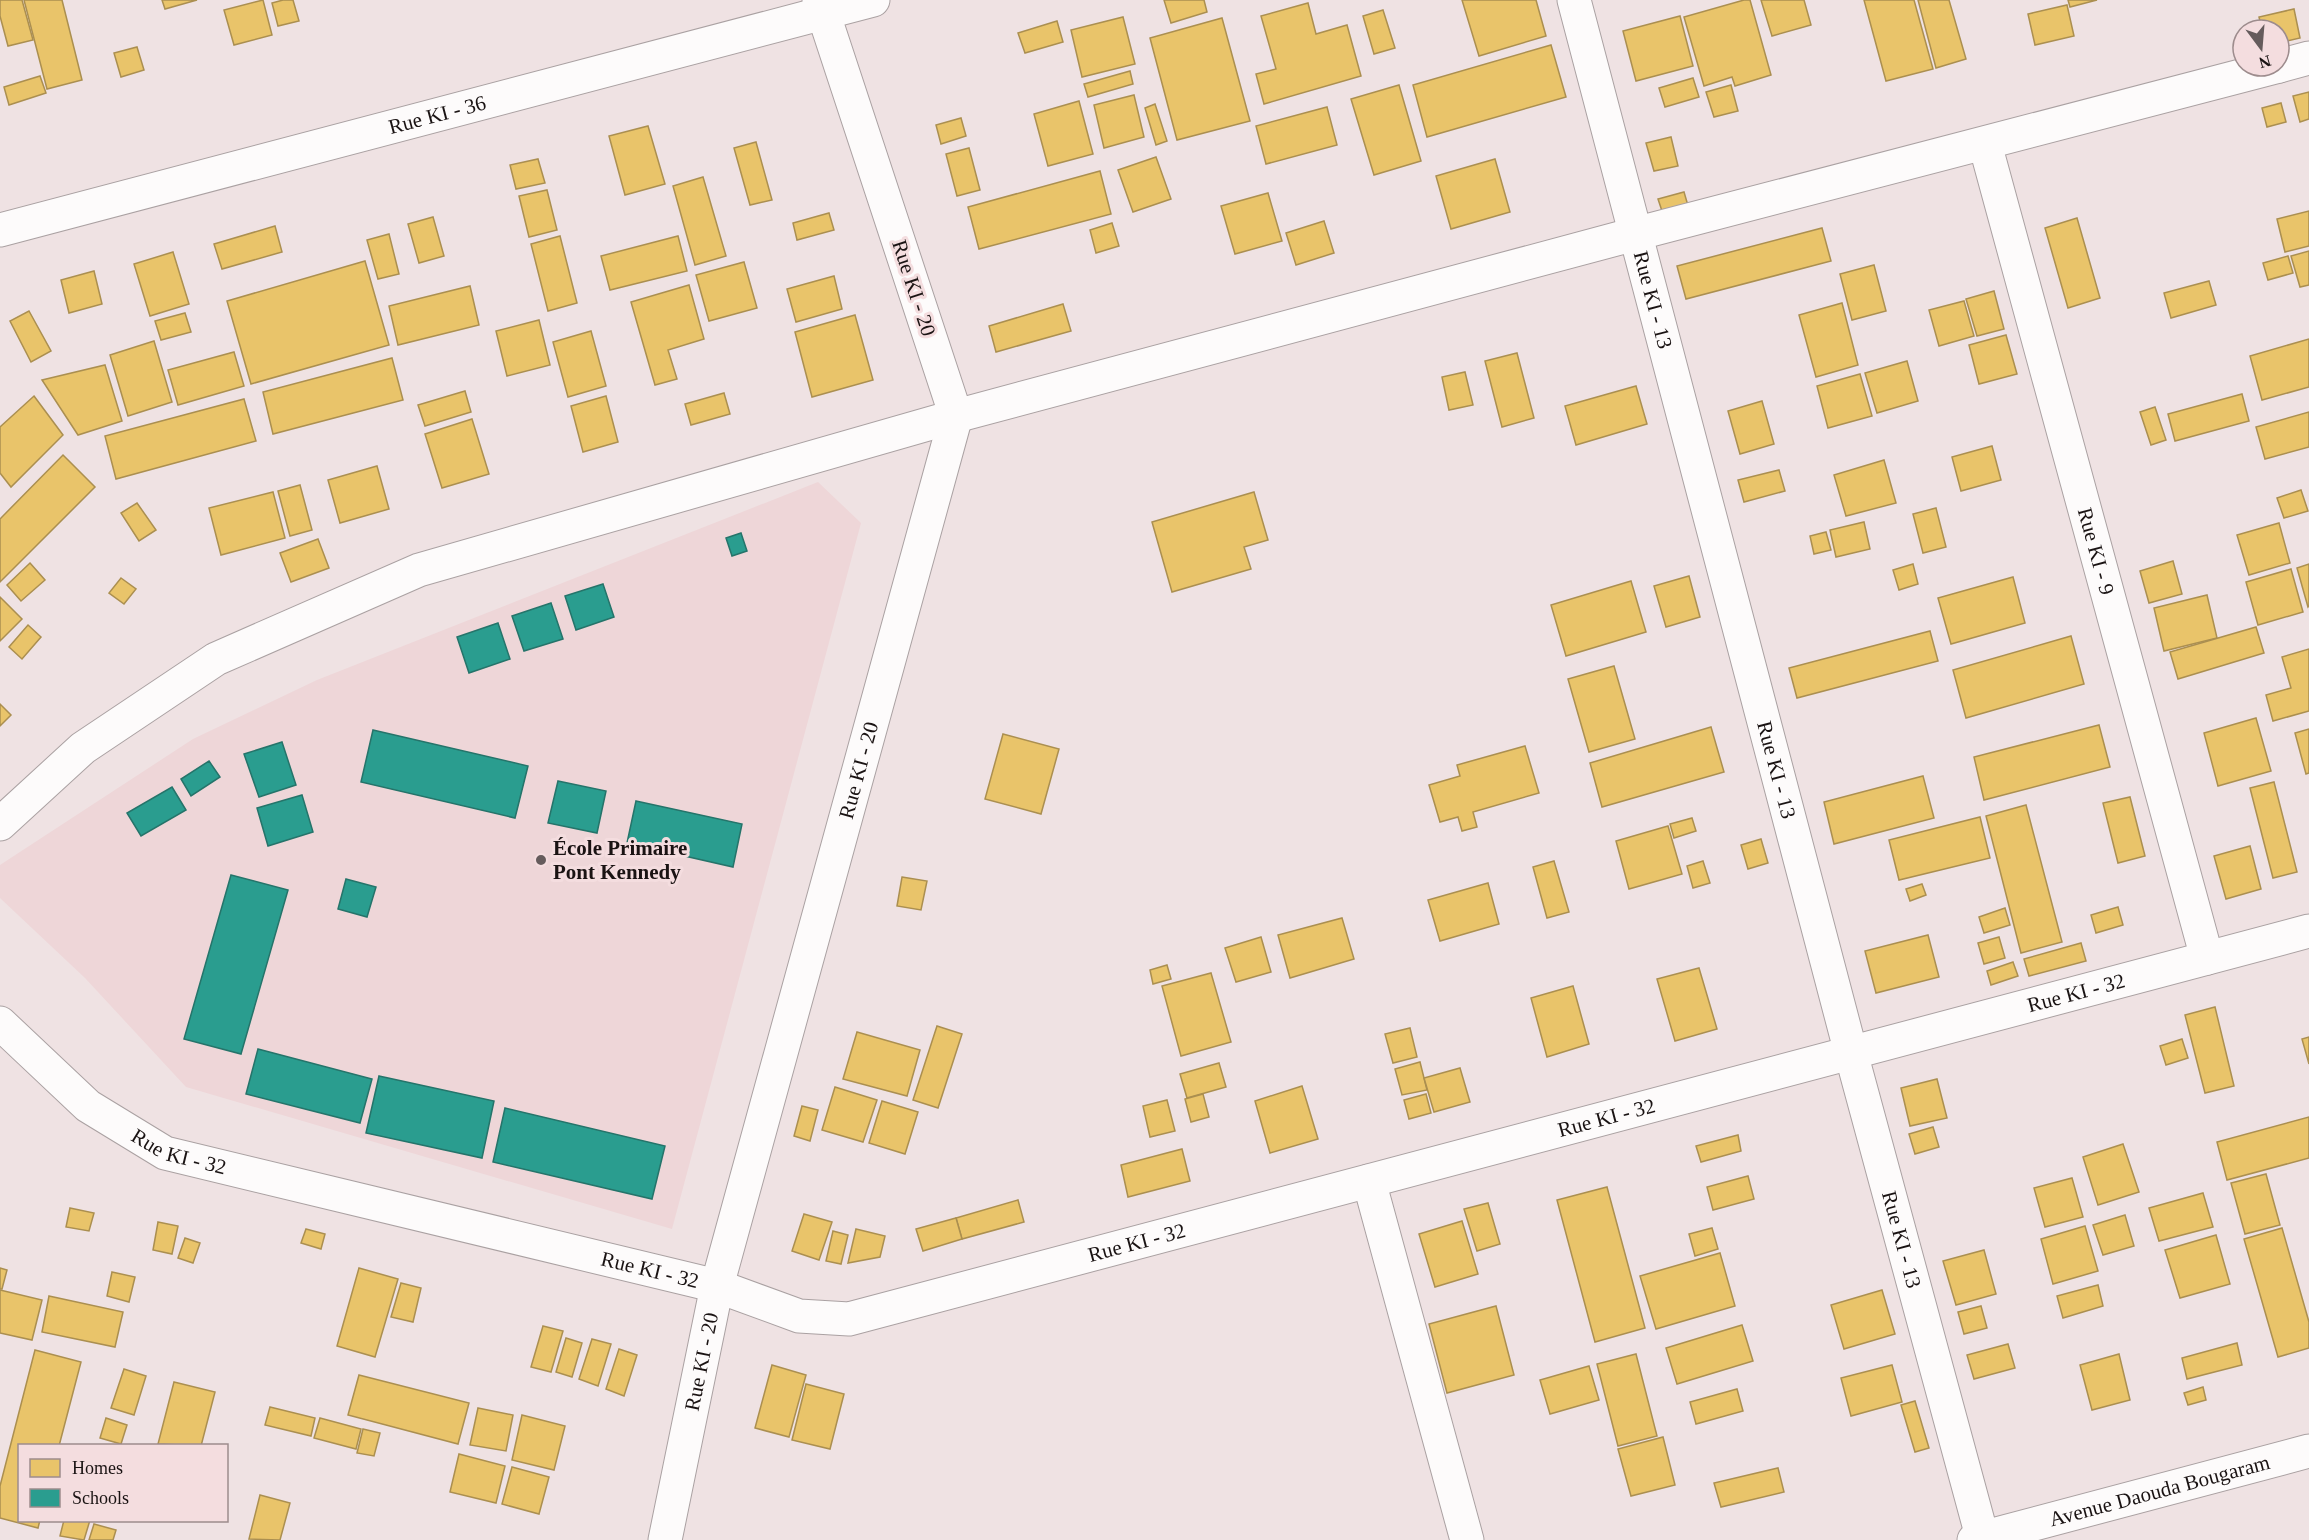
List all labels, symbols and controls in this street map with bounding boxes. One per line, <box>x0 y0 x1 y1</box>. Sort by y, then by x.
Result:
north arrow <box>2231 18 2291 78</box>
text: N <box>2257 52 2273 72</box>
street label: Rue KI - 36 <box>386 91 488 139</box>
street label: Rue KI - 20 <box>887 237 941 339</box>
street label: Rue KI - 13 <box>1629 249 1677 351</box>
street label: Rue KI - 9 <box>2073 505 2119 597</box>
street label: Rue KI - 20 <box>834 719 883 822</box>
street label: Rue KI - 13 <box>1752 719 1801 821</box>
place label: École Primaire Pont Kennedy <box>553 836 687 884</box>
marker: École Primaire Pont Kennedy <box>534 853 548 867</box>
street label: Rue KI - 32 <box>2025 969 2127 1017</box>
street label: Rue KI - 32 <box>1555 1093 1658 1142</box>
street label: Rue KI - 32 <box>127 1123 229 1179</box>
street label: Rue KI - 13 <box>1877 1188 1926 1291</box>
street label: Rue KI - 32 <box>1085 1218 1188 1267</box>
street label: Rue KI - 32 <box>599 1246 701 1293</box>
street label: Rue KI - 20 <box>680 1310 723 1413</box>
legend <box>18 1444 228 1522</box>
street label: Avenue Daouda Bougaram <box>2047 1450 2272 1531</box>
text: Homes <box>72 1458 123 1478</box>
text: Schools <box>72 1488 129 1508</box>

